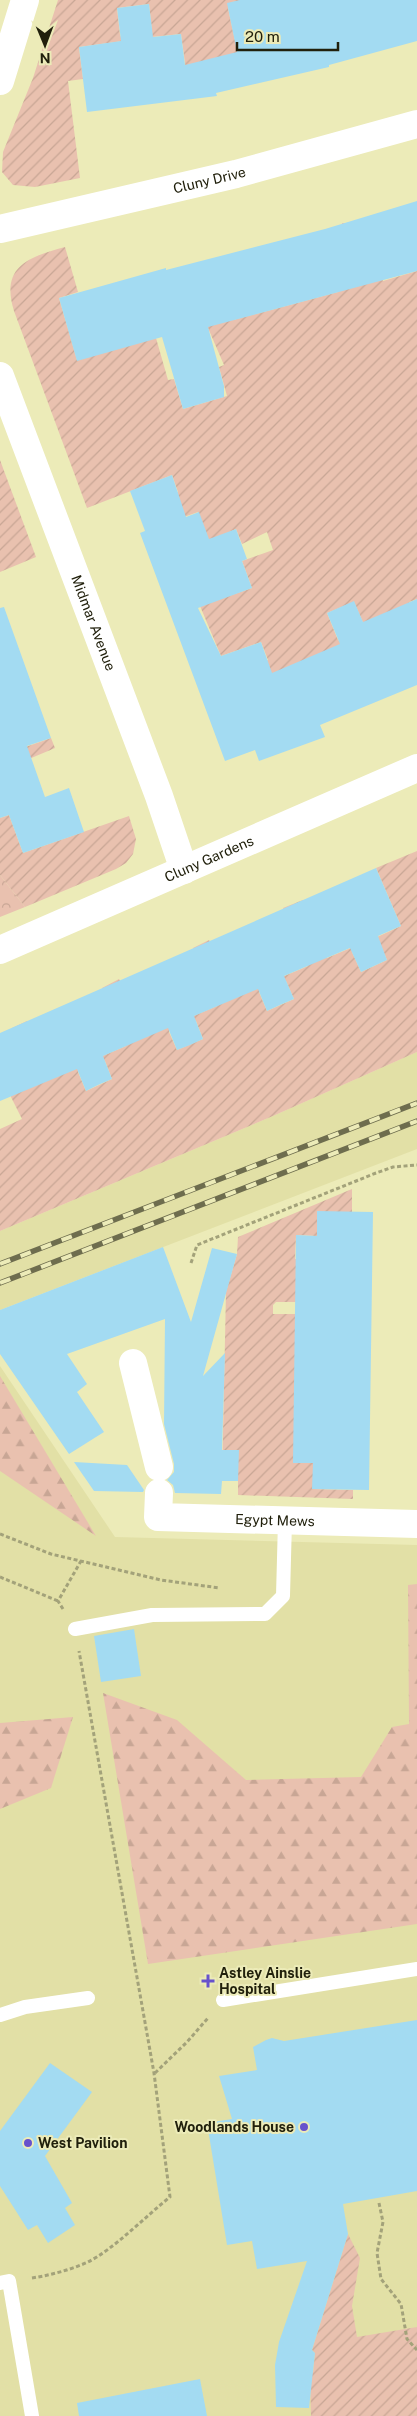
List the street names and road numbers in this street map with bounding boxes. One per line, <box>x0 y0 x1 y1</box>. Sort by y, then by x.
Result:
street label: Cluny Drive <box>171 164 248 196</box>
street label: Midmar Avenue <box>68 573 119 673</box>
street label: Cluny Gardens <box>162 832 256 885</box>
street label: Egypt Mews <box>235 1511 315 1529</box>

